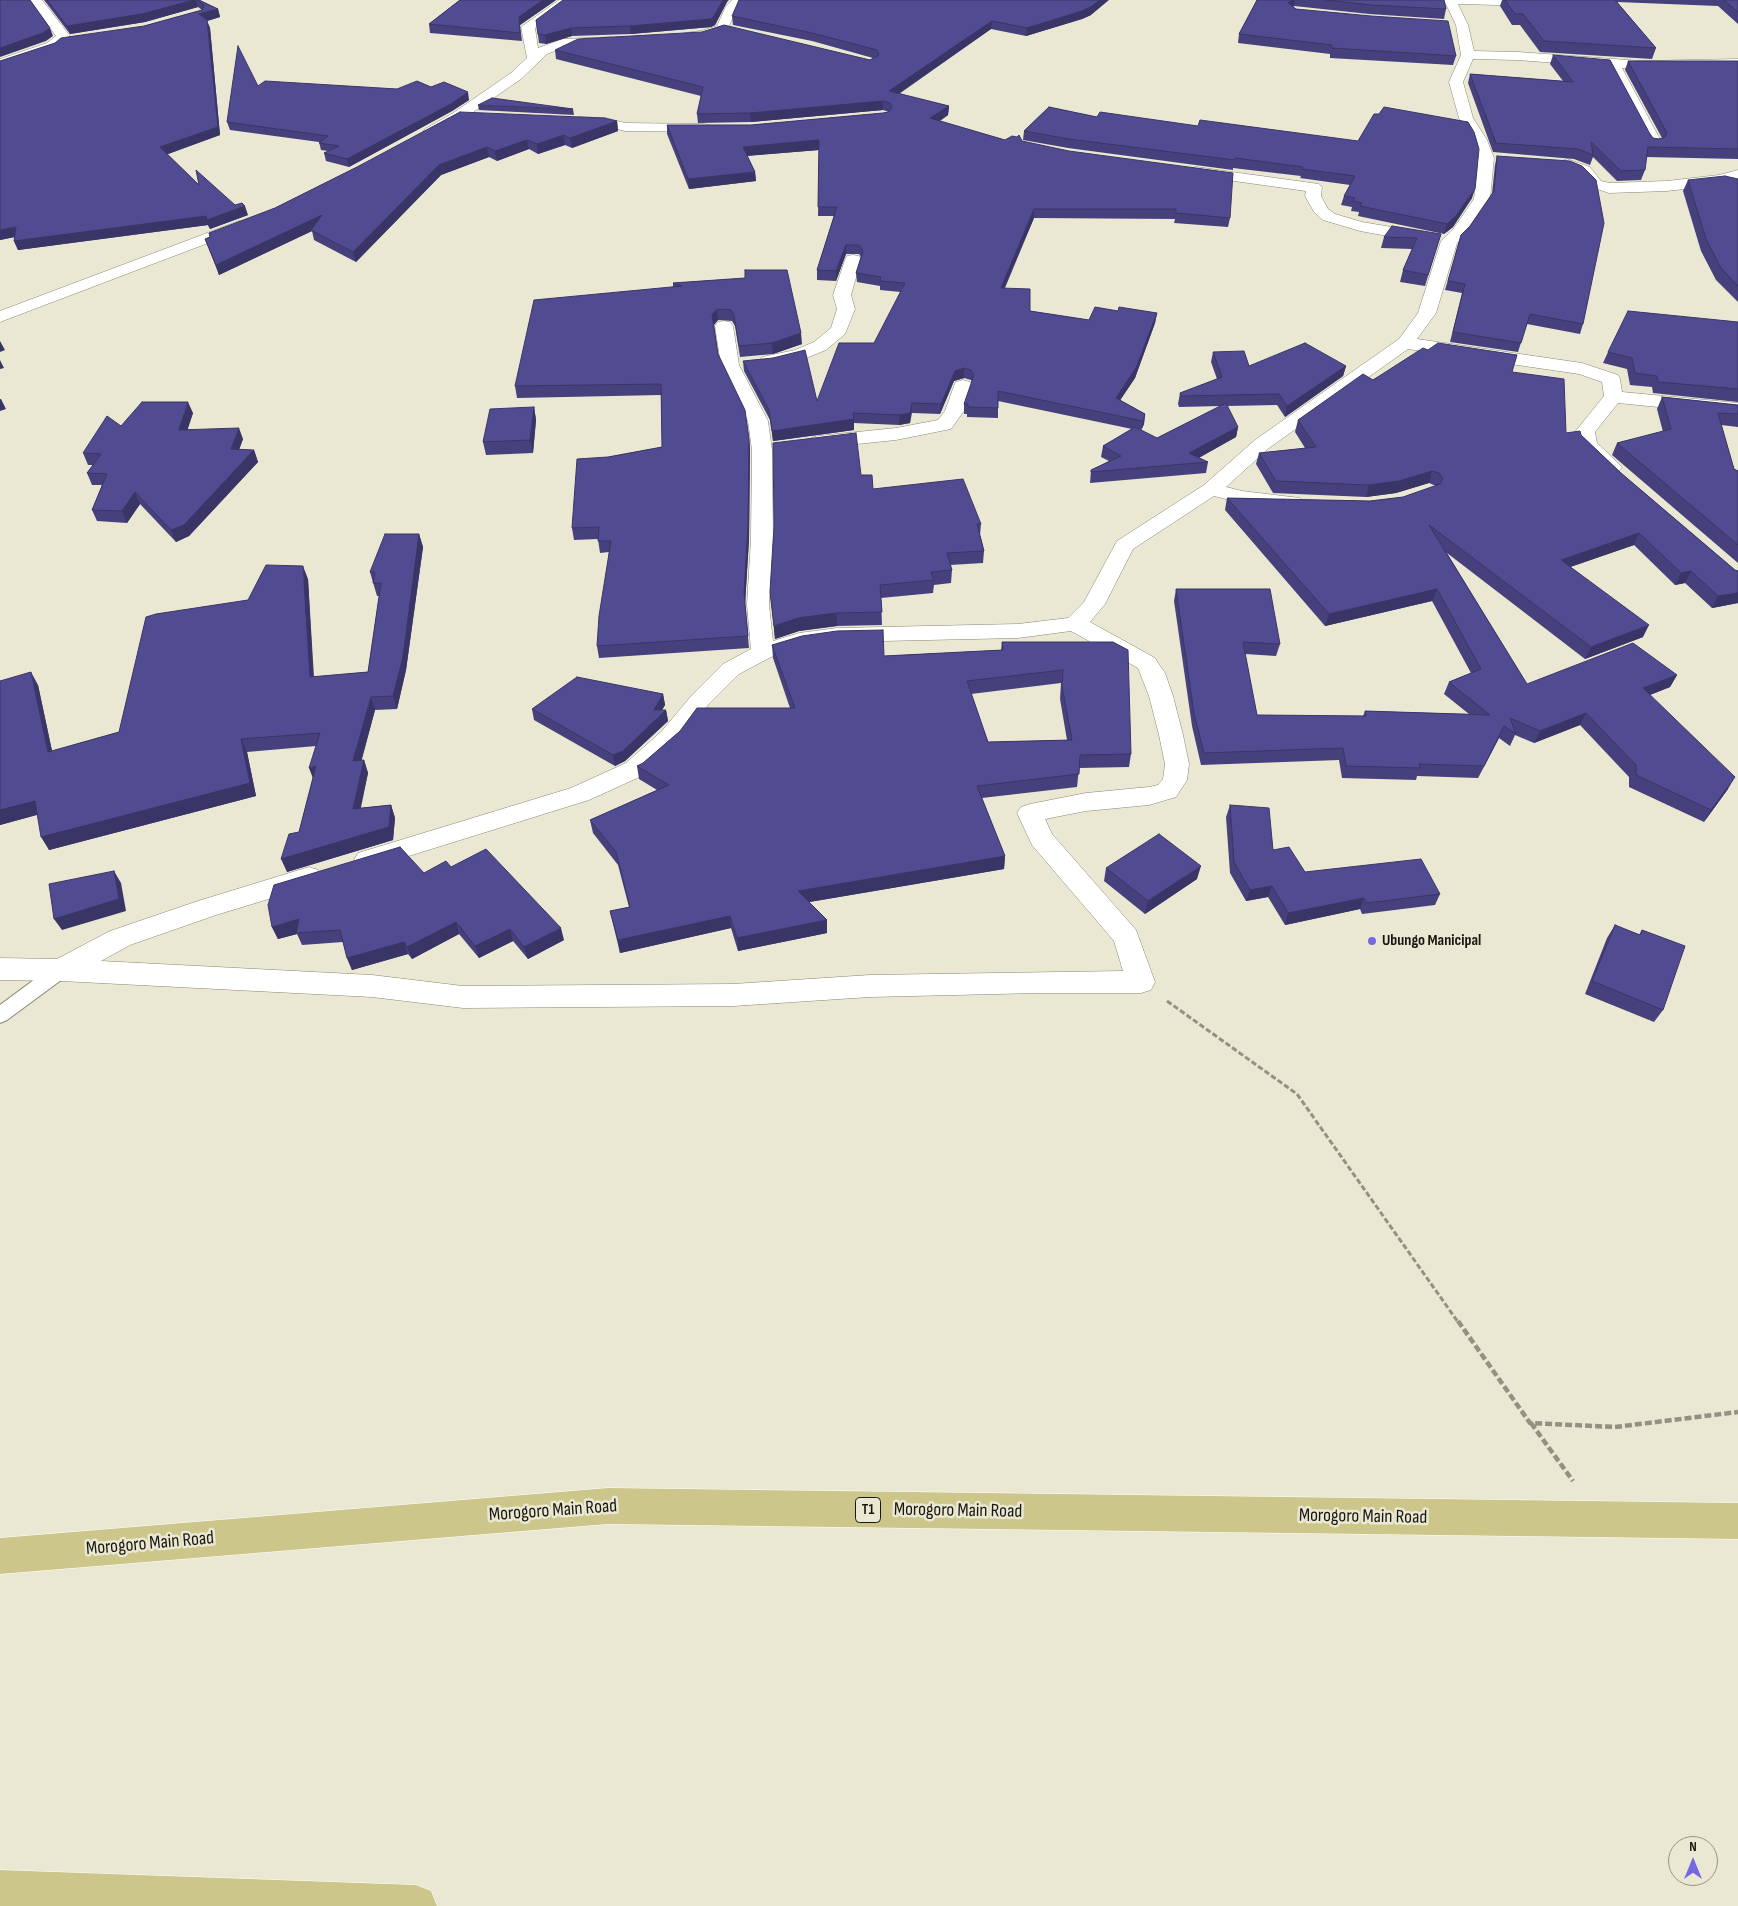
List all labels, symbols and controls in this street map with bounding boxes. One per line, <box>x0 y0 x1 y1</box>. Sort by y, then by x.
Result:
place label: Ubungo Manicipal <box>1382 931 1481 951</box>
marker: Ubungo Manicipal <box>1366 935 1378 947</box>
street label: Morogoro Main Road <box>488 1495 618 1527</box>
road number: T1 <box>856 1498 880 1522</box>
street label: Morogoro Main Road <box>894 1498 1022 1524</box>
street label: Morogoro Main Road <box>1299 1504 1427 1530</box>
street label: Morogoro Main Road <box>85 1527 215 1561</box>
north arrow <box>1668 1836 1718 1886</box>
text: N <box>1689 1838 1697 1855</box>

